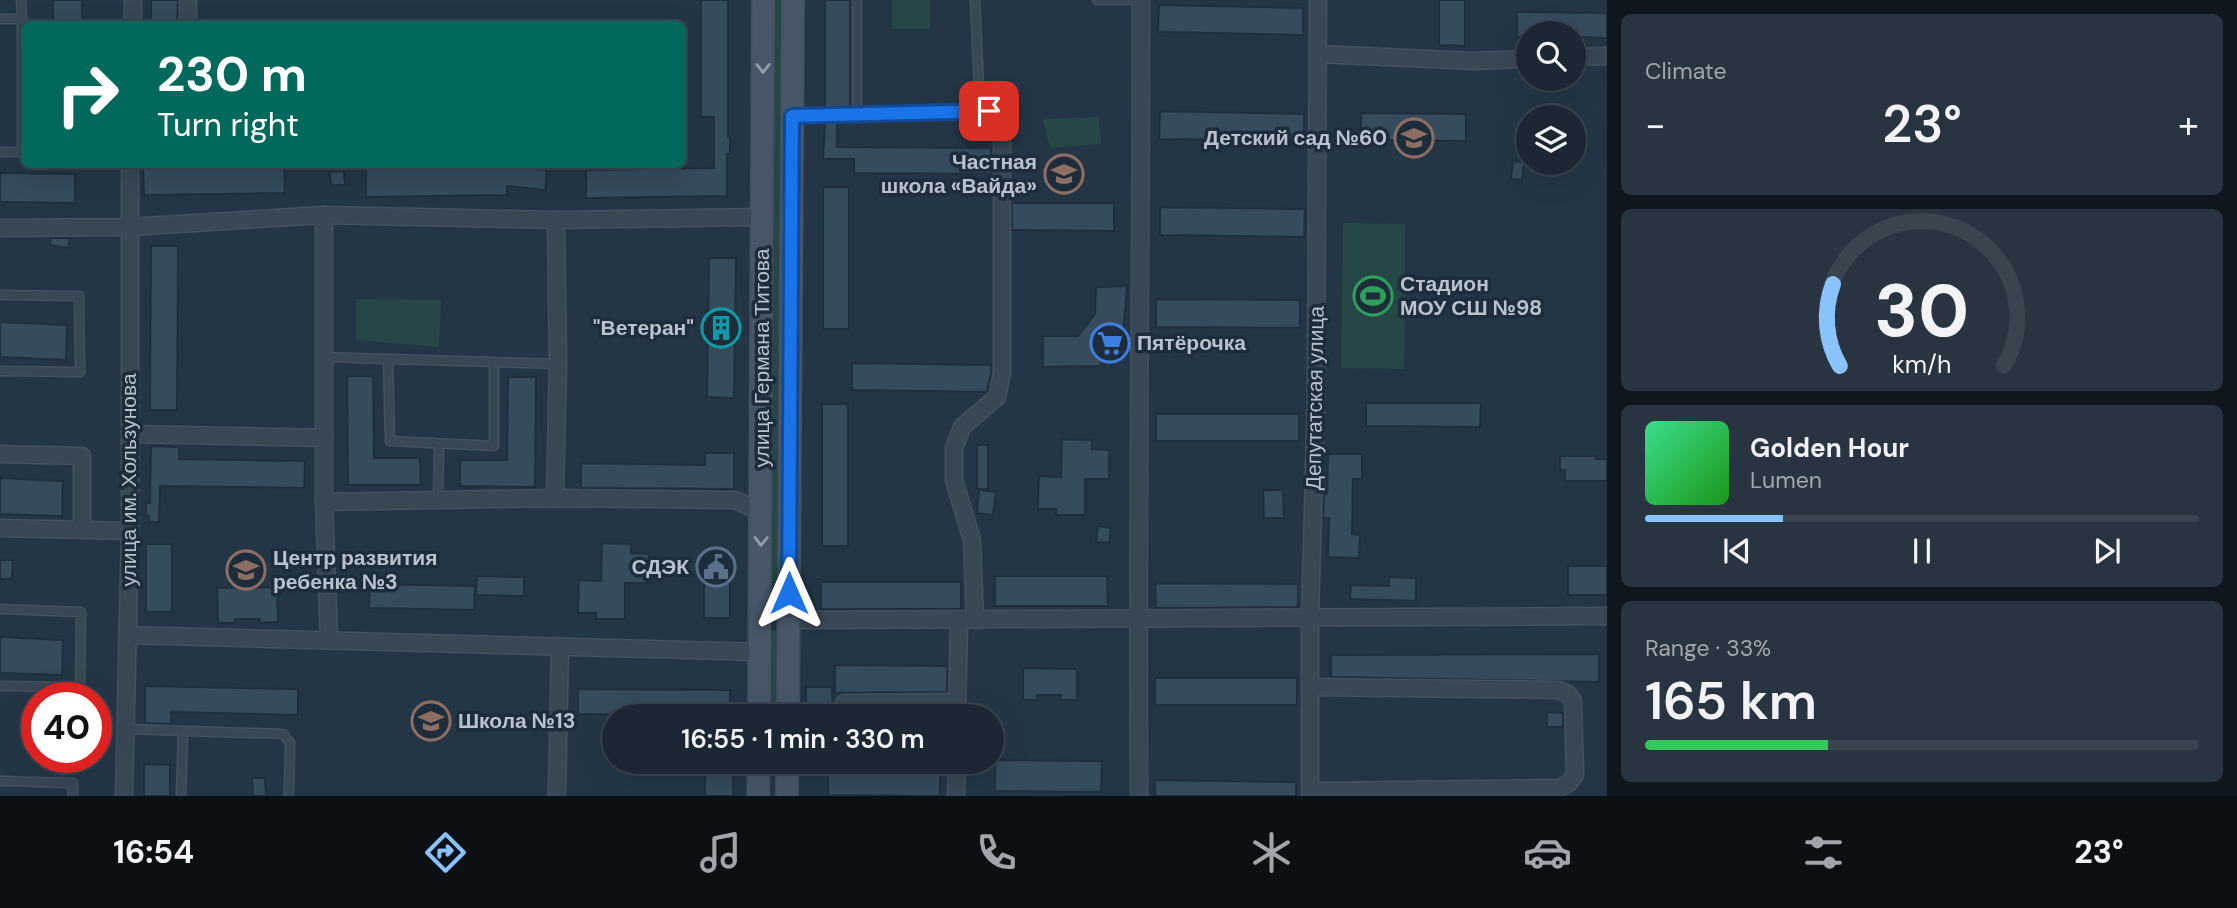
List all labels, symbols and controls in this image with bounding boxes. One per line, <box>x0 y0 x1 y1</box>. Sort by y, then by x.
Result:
map controls <box>1516 21 1586 175</box>
button: search <box>1516 21 1586 91</box>
text: 230 m <box>157 42 307 106</box>
icon: right <box>42 49 133 140</box>
text: Climate <box>1645 56 1727 86</box>
one-way arrow <box>755 63 771 74</box>
pin <box>959 81 1019 141</box>
text: 23° <box>1882 90 1962 158</box>
icon: arrive <box>970 92 1008 130</box>
text: − <box>1645 100 1666 150</box>
text: + <box>2178 100 2199 150</box>
text: Turn right <box>157 104 299 146</box>
button: layers <box>1516 105 1586 175</box>
school or university icon: Детский сад №60 <box>1393 117 1435 159</box>
place label: Детский сад №60 <box>1204 124 1387 152</box>
place label: Частная школа «Вайда» <box>881 148 1037 200</box>
school or university icon: Частная школа «Вайда» <box>1043 153 1085 195</box>
street label: улица Германа Титова <box>748 248 776 467</box>
text: 30 <box>1874 265 1970 360</box>
place label: Стадион МОУ СШ №98 <box>1400 270 1542 322</box>
sports icon: Стадион МОУ СШ №98 <box>1352 275 1394 317</box>
street label: Депутатская улица <box>1299 305 1331 490</box>
building icon: "Ветеран" <box>700 307 742 349</box>
place label: "Ветеран" <box>593 314 694 342</box>
supermarket icon: Пятёрочка <box>1089 322 1131 364</box>
place label: Пятёрочка <box>1137 329 1246 357</box>
text: km/h <box>1892 348 1952 381</box>
street label: улица им. Хользунова <box>115 373 143 587</box>
text: Golden Hour <box>1750 431 1909 465</box>
text: Lumen <box>1750 465 1822 495</box>
icon: previous <box>1718 532 1756 570</box>
icon: pause <box>1903 532 1941 570</box>
icon: next <box>2088 532 2126 570</box>
one-way arrow <box>753 536 769 546</box>
place label: Центр развития ребенка №3 <box>273 544 437 596</box>
public building icon: СДЭК <box>695 546 737 588</box>
school or university icon: Центр развития ребенка №3 <box>225 549 267 591</box>
place label: СДЭК <box>631 553 689 581</box>
position arrow <box>752 556 826 630</box>
text: Range · 33% <box>1645 633 1771 663</box>
text: 165 km <box>1645 667 1817 735</box>
speed limit sign: 40 <box>21 682 112 773</box>
school or university icon: Школа №13 <box>410 700 452 742</box>
place label: Школа №13 <box>458 707 575 735</box>
text: 16:55 · 1 min · 330 m <box>681 722 925 756</box>
icon: directions <box>421 828 470 877</box>
icon: music <box>696 828 745 877</box>
icon: phone <box>972 828 1021 877</box>
icon: climate <box>1247 828 1296 877</box>
icon: car <box>1523 828 1572 877</box>
icon: filters <box>1799 828 1848 877</box>
text: 16:54 <box>113 831 194 873</box>
text: 23° <box>2074 831 2124 873</box>

